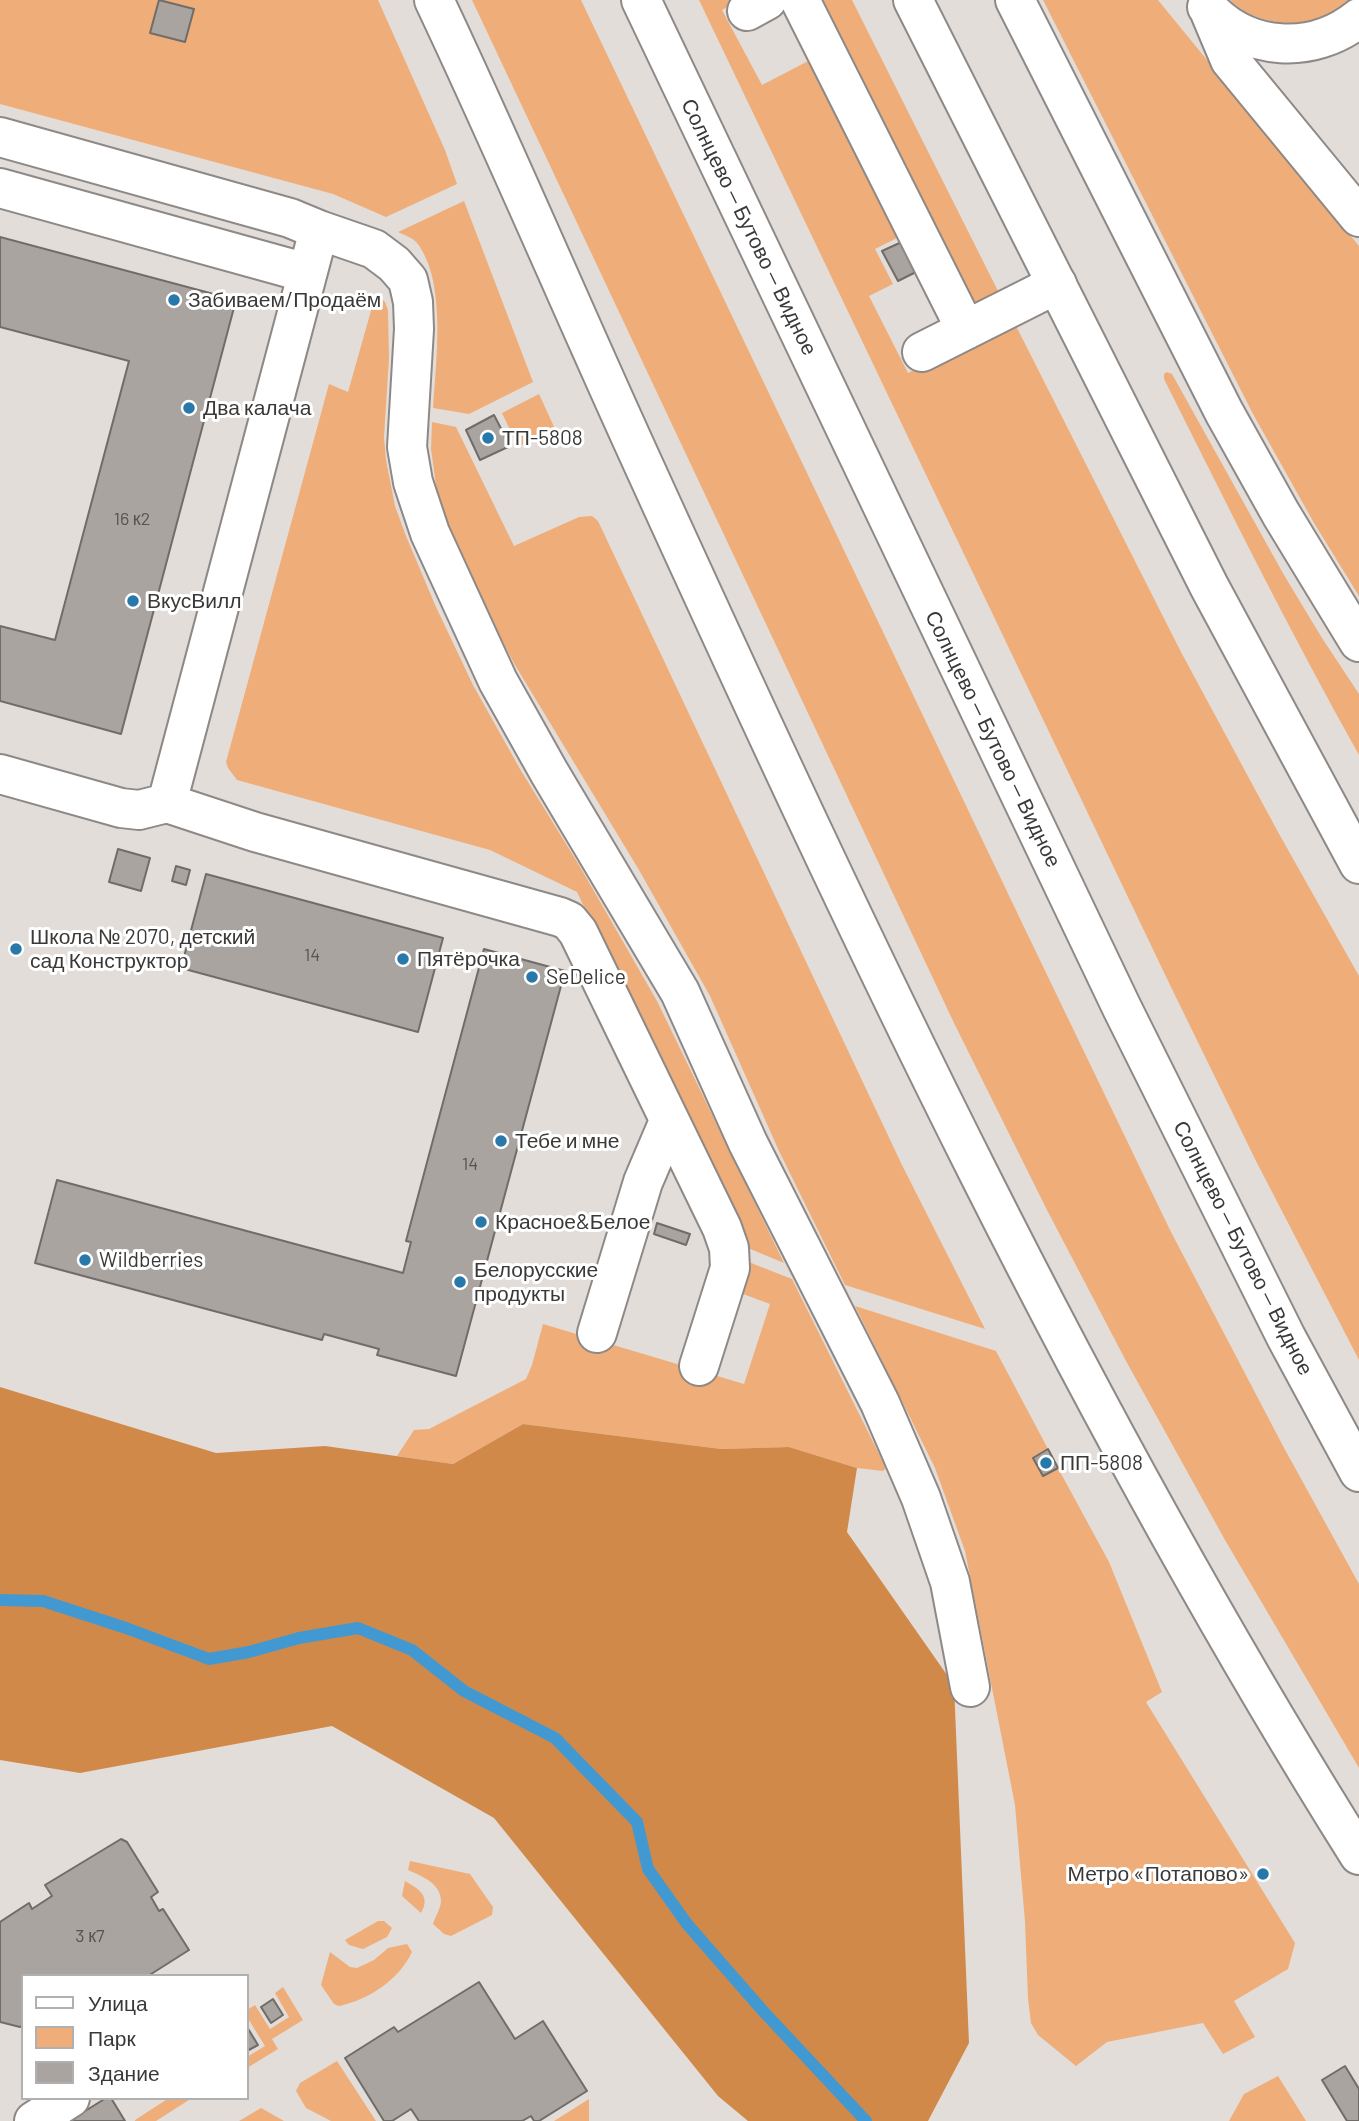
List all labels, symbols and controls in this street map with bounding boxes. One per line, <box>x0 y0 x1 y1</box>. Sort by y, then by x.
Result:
street label: Солнцево — Бутово — Видное <box>676 95 822 359</box>
place label: Забиваем/Продаём <box>188 287 381 313</box>
marker: Забиваем/Продаём <box>166 292 182 308</box>
place label: Два калача <box>203 395 311 421</box>
marker: Два калача <box>181 400 197 416</box>
place label: ТП-5808 <box>502 425 583 451</box>
marker: ТП-5808 <box>480 430 496 446</box>
house number: 16 к2 <box>114 508 150 530</box>
place label: ВкусВилл <box>147 588 241 614</box>
marker: ВкусВилл <box>125 593 141 609</box>
street label: Солнцево — Бутово — Видное <box>920 607 1066 871</box>
place label: Школа № 2070, детский сад Конструктор <box>30 924 255 974</box>
marker: Школа № 2070, детский сад Конструктор <box>8 941 24 957</box>
house number: 14 <box>304 944 320 966</box>
place label: Пятёрочка <box>417 946 520 972</box>
marker: Пятёрочка <box>395 951 411 967</box>
place label: SeDelice <box>546 964 626 990</box>
marker: SeDelice <box>524 969 540 985</box>
street label: Солнцево — Бутово — Видное <box>1168 1117 1318 1379</box>
place label: Тебе и мне <box>515 1128 619 1154</box>
marker: Тебе и мне <box>493 1133 509 1149</box>
house number: 14 <box>462 1153 478 1175</box>
place label: Красное&Белое <box>495 1209 650 1235</box>
marker: Красное&Белое <box>473 1214 489 1230</box>
place label: Wildberries <box>99 1247 203 1273</box>
marker: Wildberries <box>77 1252 93 1268</box>
place label: Белорусские продукты <box>474 1257 598 1307</box>
marker: Белорусские продукты <box>452 1274 468 1290</box>
place label: ПП-5808 <box>1060 1450 1143 1476</box>
marker: ПП-5808 <box>1038 1455 1054 1471</box>
place label: Метро «Потапово» <box>1067 1861 1249 1887</box>
marker: Метро «Потапово» <box>1255 1866 1271 1882</box>
house number: 3 к7 <box>75 1925 105 1947</box>
legend <box>21 1974 248 2100</box>
text: Улица <box>88 1990 148 2015</box>
text: Парк <box>88 2025 136 2050</box>
text: Здание <box>88 2060 160 2085</box>

